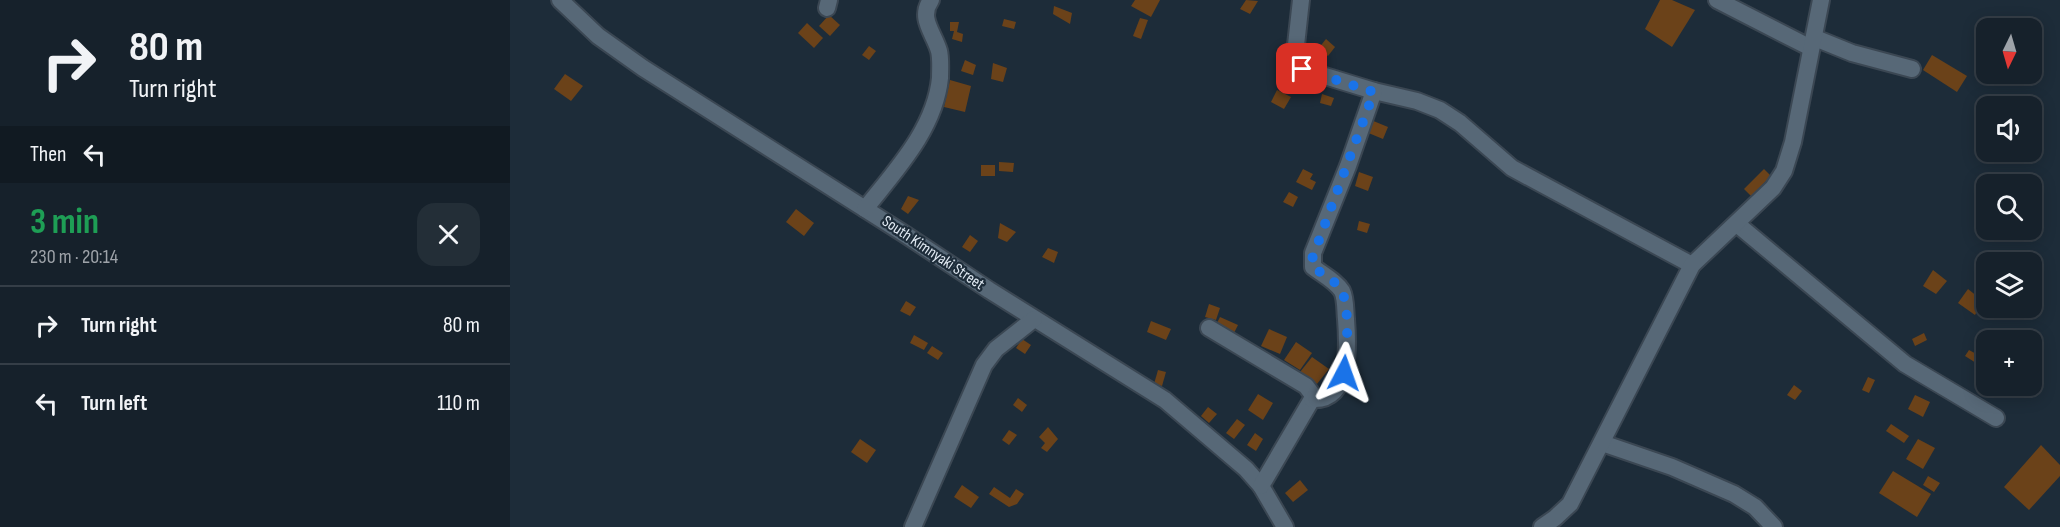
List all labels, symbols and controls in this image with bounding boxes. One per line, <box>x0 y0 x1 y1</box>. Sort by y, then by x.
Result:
north arrow <box>1976 18 2042 84</box>
map controls <box>1976 18 2042 396</box>
text: 80 m <box>129 22 203 73</box>
icon: right <box>30 24 108 102</box>
pin <box>1276 43 1327 94</box>
icon: arrive <box>1285 52 1318 85</box>
text: Turn right <box>129 73 216 105</box>
button: sound <box>1976 96 2042 162</box>
icon: left <box>78 138 111 171</box>
text: Then <box>30 141 66 168</box>
button: search <box>1976 174 2042 240</box>
text: 3 min <box>30 201 99 244</box>
button: close <box>417 203 480 266</box>
street label: South Kimnyaki Street <box>878 212 988 294</box>
text: 230 m · 20:14 <box>30 245 118 269</box>
button: layers <box>1976 252 2042 318</box>
icon: right <box>30 309 63 342</box>
text: Turn right <box>81 312 157 339</box>
text: 80 m <box>443 312 480 339</box>
button: + <box>1976 330 2042 396</box>
position arrow <box>1312 341 1376 405</box>
icon: left <box>30 387 63 420</box>
text: Turn left <box>81 390 147 417</box>
text: 110 m <box>437 390 480 417</box>

